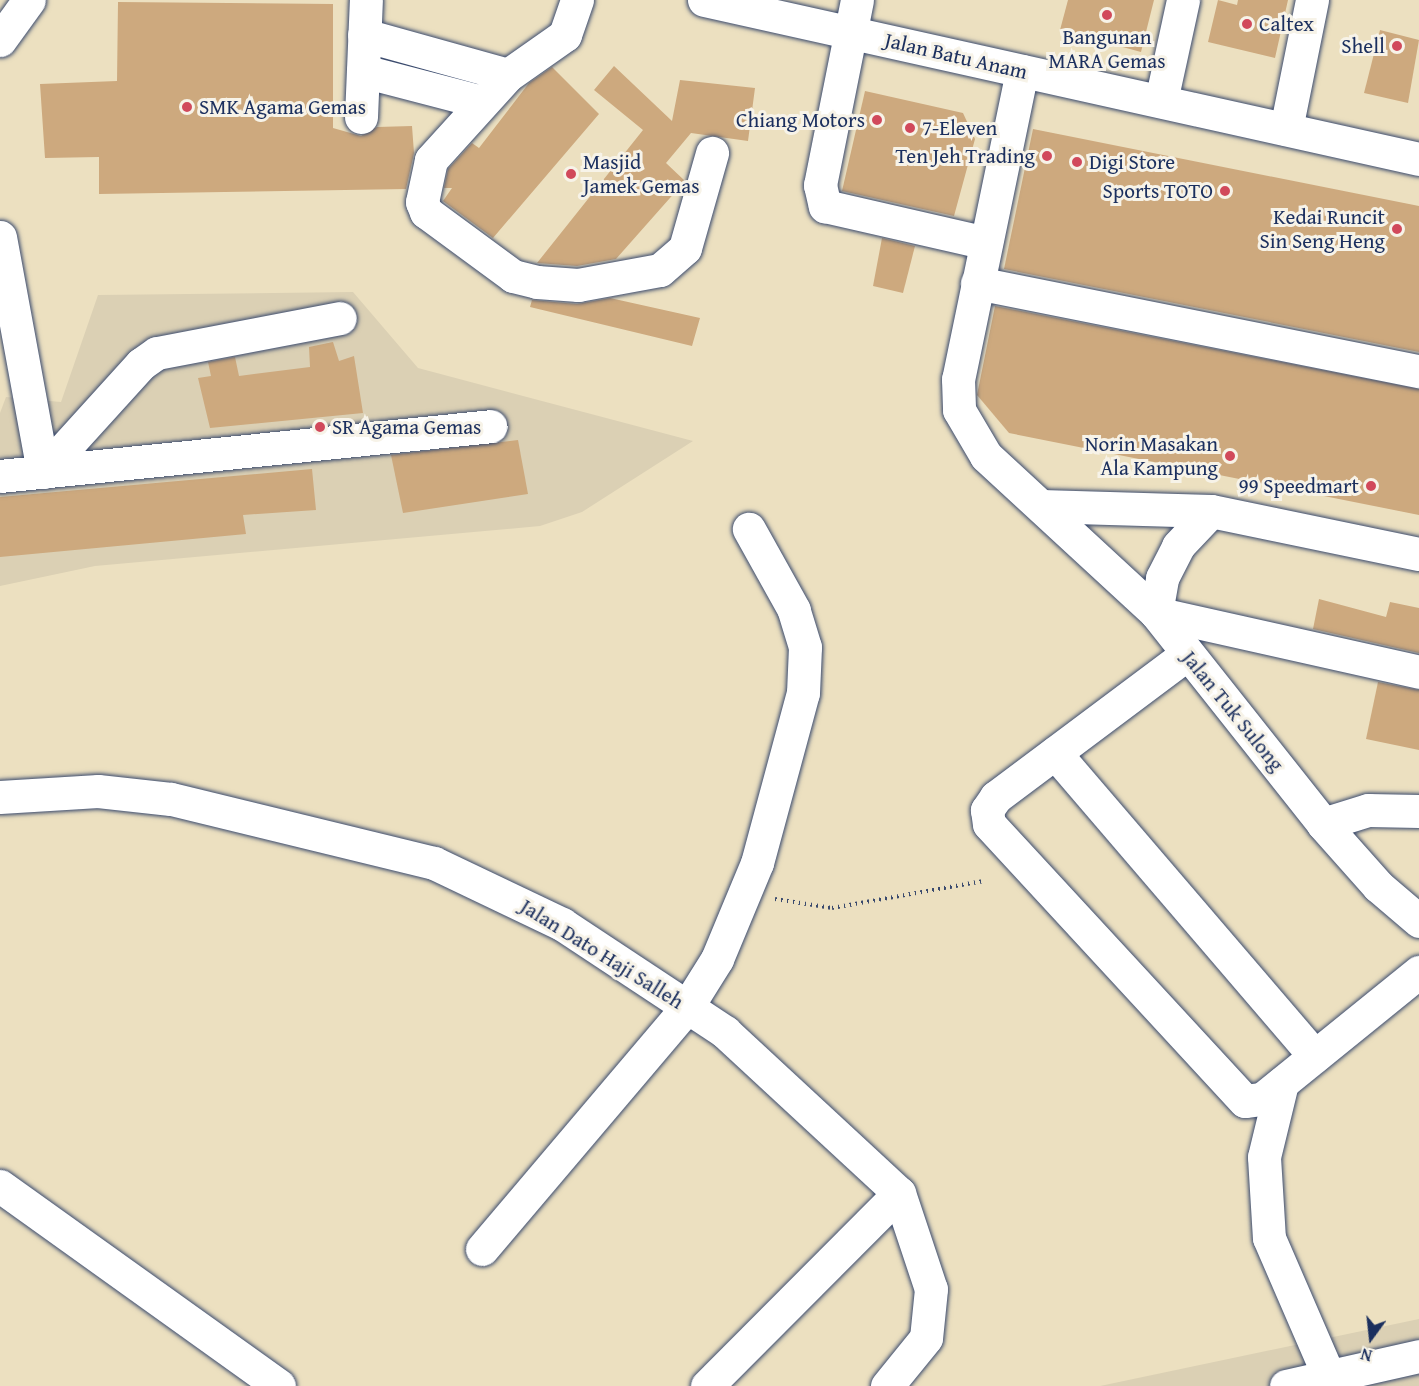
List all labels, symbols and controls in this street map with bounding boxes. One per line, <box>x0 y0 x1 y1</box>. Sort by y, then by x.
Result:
marker: Bangunan MARA Gemas <box>1100 8 1114 22</box>
place label: Caltex <box>1259 11 1314 37</box>
marker: Caltex <box>1240 17 1254 31</box>
place label: Bangunan MARA Gemas <box>1048 24 1166 74</box>
street label: Jalan Batu Anam <box>882 27 1030 85</box>
place label: Shell <box>1341 33 1385 59</box>
marker: Shell <box>1390 39 1404 53</box>
place label: SMK Agama Gemas <box>199 94 366 120</box>
marker: SMK Agama Gemas <box>180 100 194 114</box>
place label: Chiang Motors <box>736 107 865 133</box>
marker: Chiang Motors <box>870 113 884 127</box>
place label: 7-Eleven <box>922 115 997 141</box>
marker: 7-Eleven <box>903 121 917 135</box>
place label: Ten Jeh Trading <box>895 143 1035 169</box>
place label: Masjid Jamek Gemas <box>583 149 699 199</box>
marker: Ten Jeh Trading <box>1040 149 1054 163</box>
place label: Digi Store <box>1089 149 1175 175</box>
marker: Digi Store <box>1070 155 1084 169</box>
marker: Masjid Jamek Gemas <box>564 167 578 181</box>
place label: Sports TOTO <box>1103 178 1213 204</box>
marker: Sports TOTO <box>1218 184 1232 198</box>
place label: Kedai Runcit Sin Seng Heng <box>1259 204 1385 254</box>
marker: Kedai Runcit Sin Seng Heng <box>1390 222 1404 236</box>
place label: SR Agama Gemas <box>332 414 481 440</box>
marker: SR Agama Gemas <box>313 420 327 434</box>
place label: Norin Masakan Ala Kampung <box>1085 431 1218 481</box>
marker: Norin Masakan Ala Kampung <box>1223 449 1237 463</box>
place label: 99 Speedmart <box>1239 473 1359 499</box>
marker: 99 Speedmart <box>1364 479 1378 493</box>
street label: Jalan Tuk Sulong <box>1177 646 1289 776</box>
street label: Jalan Dato Haji Salleh <box>516 894 688 1014</box>
north arrow <box>1341 1308 1401 1368</box>
text: N <box>1358 1342 1375 1368</box>

